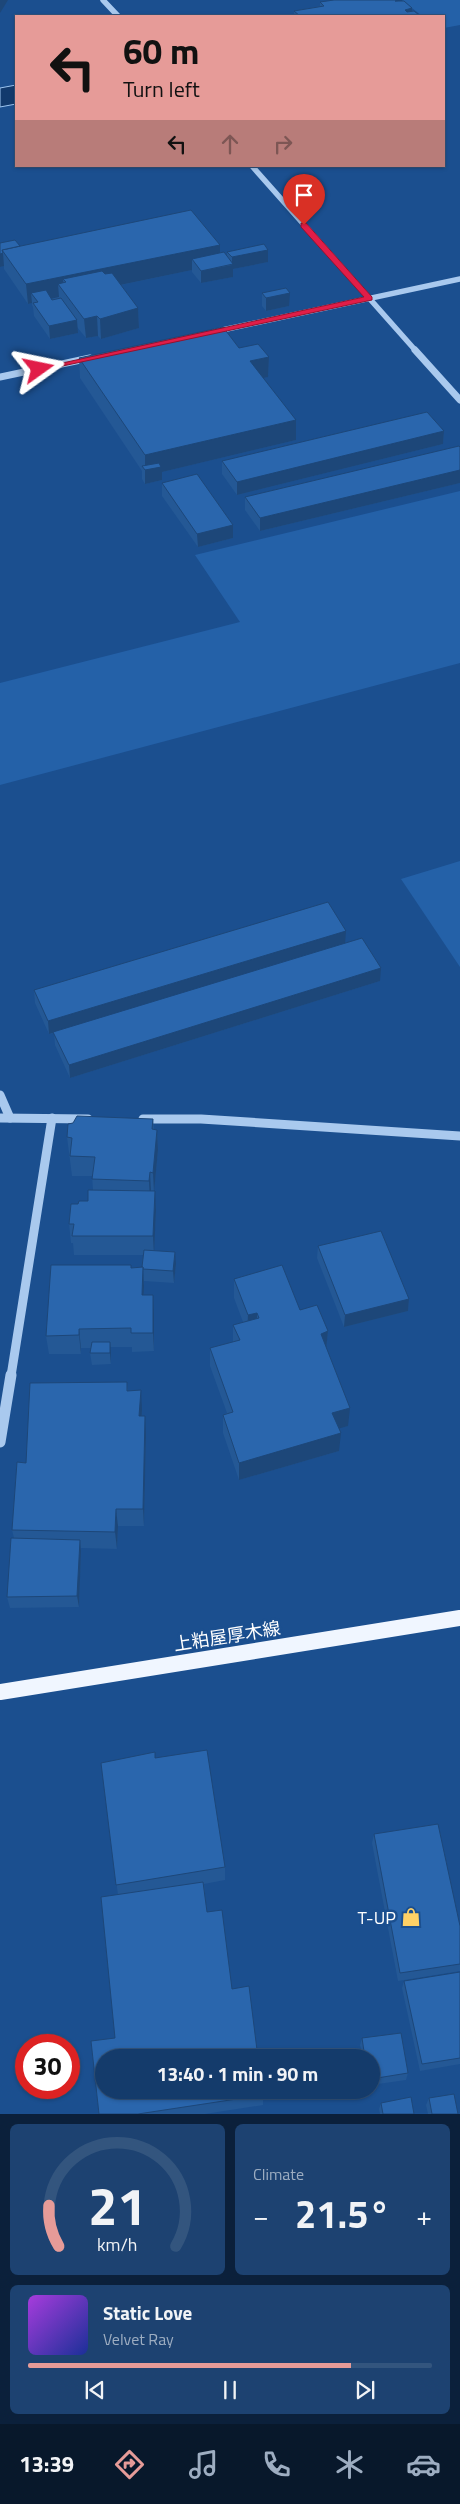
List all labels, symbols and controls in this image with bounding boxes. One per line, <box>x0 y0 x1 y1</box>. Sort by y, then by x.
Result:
text: 60 m <box>123 24 199 78</box>
icon: left <box>40 35 105 100</box>
text: Turn left <box>123 72 200 106</box>
icon: left <box>163 130 191 158</box>
icon: ahead <box>216 130 244 158</box>
icon: right <box>269 130 297 158</box>
pin <box>283 174 325 225</box>
icon: arrive <box>290 181 318 209</box>
position arrow <box>12 342 64 394</box>
street label: 上粕屋厚木線 <box>172 1614 282 1658</box>
place label: T-UP <box>358 1904 396 1931</box>
shop icon: T-UP <box>400 1906 422 1928</box>
speed limit sign: 30 <box>15 2034 80 2099</box>
text: 13:40 · 1 min · 90 m <box>157 2059 318 2088</box>
text: Climate <box>253 2162 304 2186</box>
text: 21 <box>88 2166 147 2245</box>
text: 21.5° <box>295 2185 390 2243</box>
text: − <box>253 2194 269 2237</box>
text: + <box>416 2194 432 2237</box>
text: km/h <box>97 2231 138 2258</box>
text: Static Love <box>103 2298 192 2327</box>
text: Velvet Ray <box>103 2327 174 2351</box>
icon: previous <box>81 2376 109 2404</box>
icon: pause <box>216 2376 244 2404</box>
icon: next <box>351 2376 379 2404</box>
text: 13:39 <box>19 2447 74 2481</box>
icon: directions <box>112 2447 147 2482</box>
icon: music <box>186 2447 221 2482</box>
icon: phone <box>259 2447 294 2482</box>
icon: climate <box>332 2447 367 2482</box>
icon: car <box>406 2447 441 2482</box>

